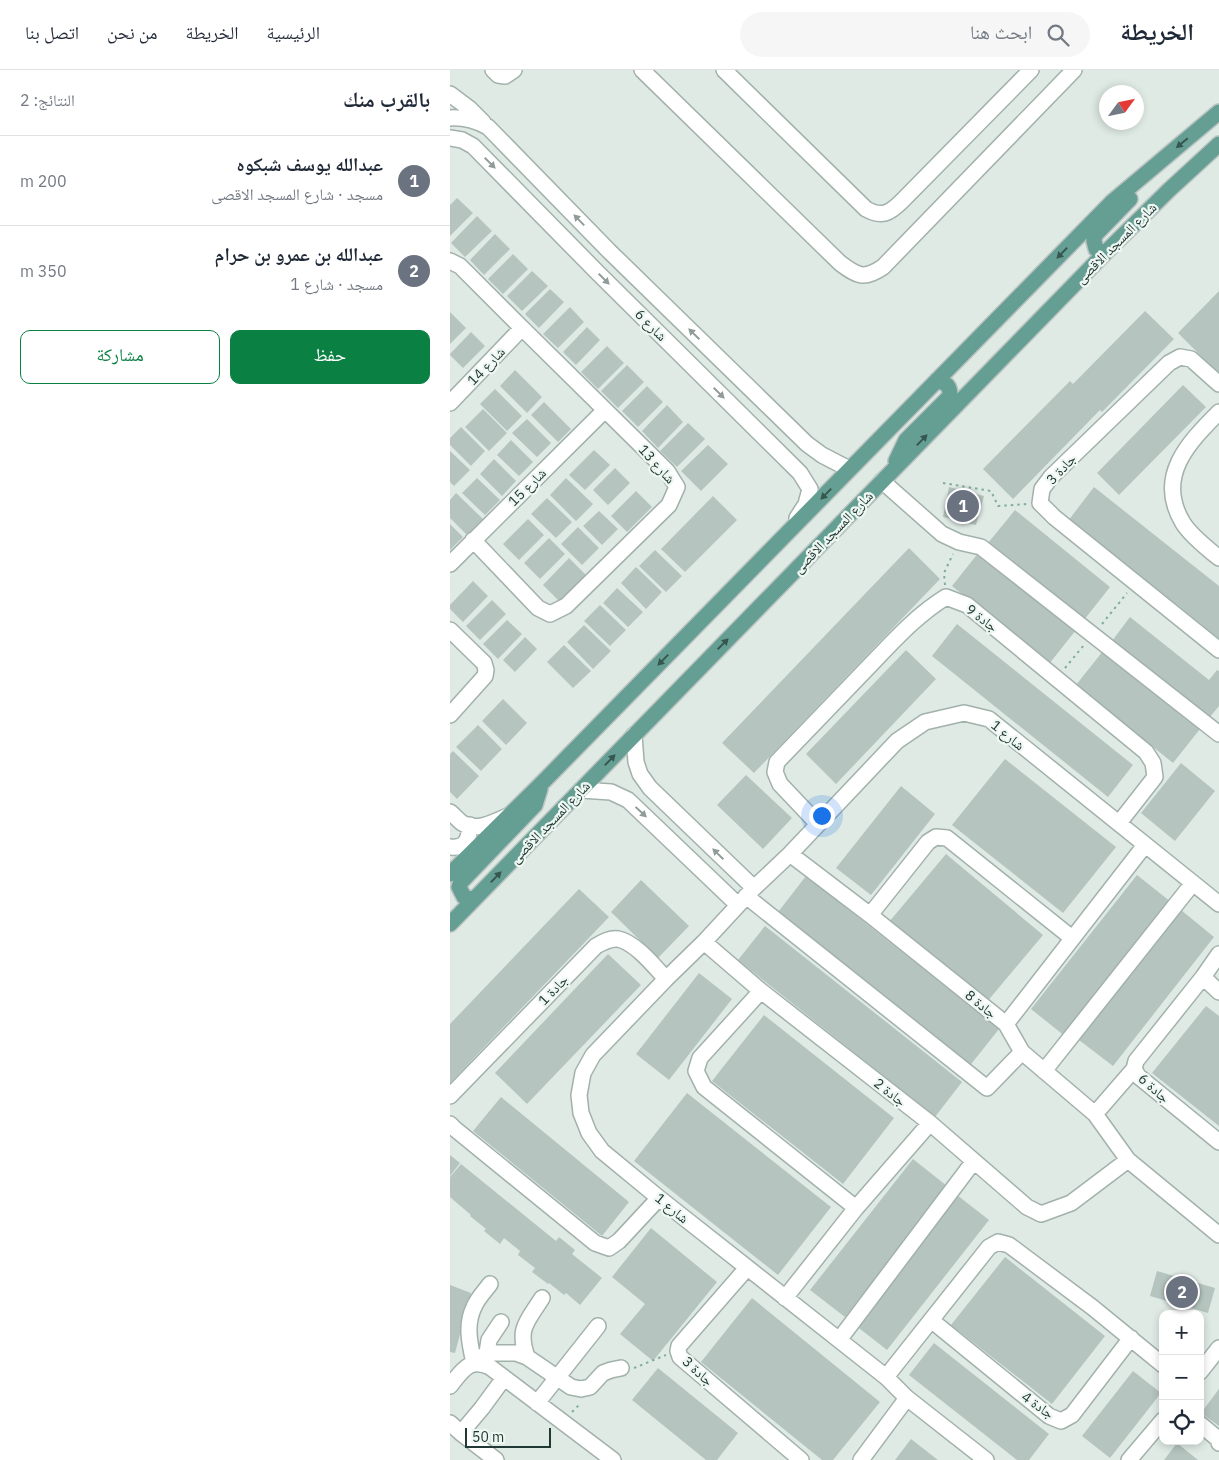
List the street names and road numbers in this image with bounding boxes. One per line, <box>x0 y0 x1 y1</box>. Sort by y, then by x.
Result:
street label: شارع المسجد الاقصى <box>1072 199 1161 288</box>
street label: شارع 6 <box>630 305 671 346</box>
street label: شارع 14 <box>463 343 509 390</box>
street label: شارع 13 <box>634 441 679 488</box>
street label: جادة 3 <box>1042 450 1080 488</box>
street label: شارع 15 <box>504 464 551 511</box>
street label: شارع المسجد الاقصى <box>789 487 878 578</box>
street label: جادة 9 <box>962 600 1002 636</box>
street label: شارع 1 <box>987 716 1029 755</box>
street label: شارع المسجد الاقصى <box>506 777 595 868</box>
street label: جادة 1 <box>534 971 572 1009</box>
street label: جادة 8 <box>961 986 1001 1022</box>
street label: جادة 6 <box>1135 1070 1173 1107</box>
street label: جادة 2 <box>870 1074 910 1110</box>
street label: شارع 1 <box>651 1189 693 1228</box>
street label: جادة 3 <box>679 1352 717 1390</box>
street label: جادة 4 <box>1018 1387 1058 1423</box>

